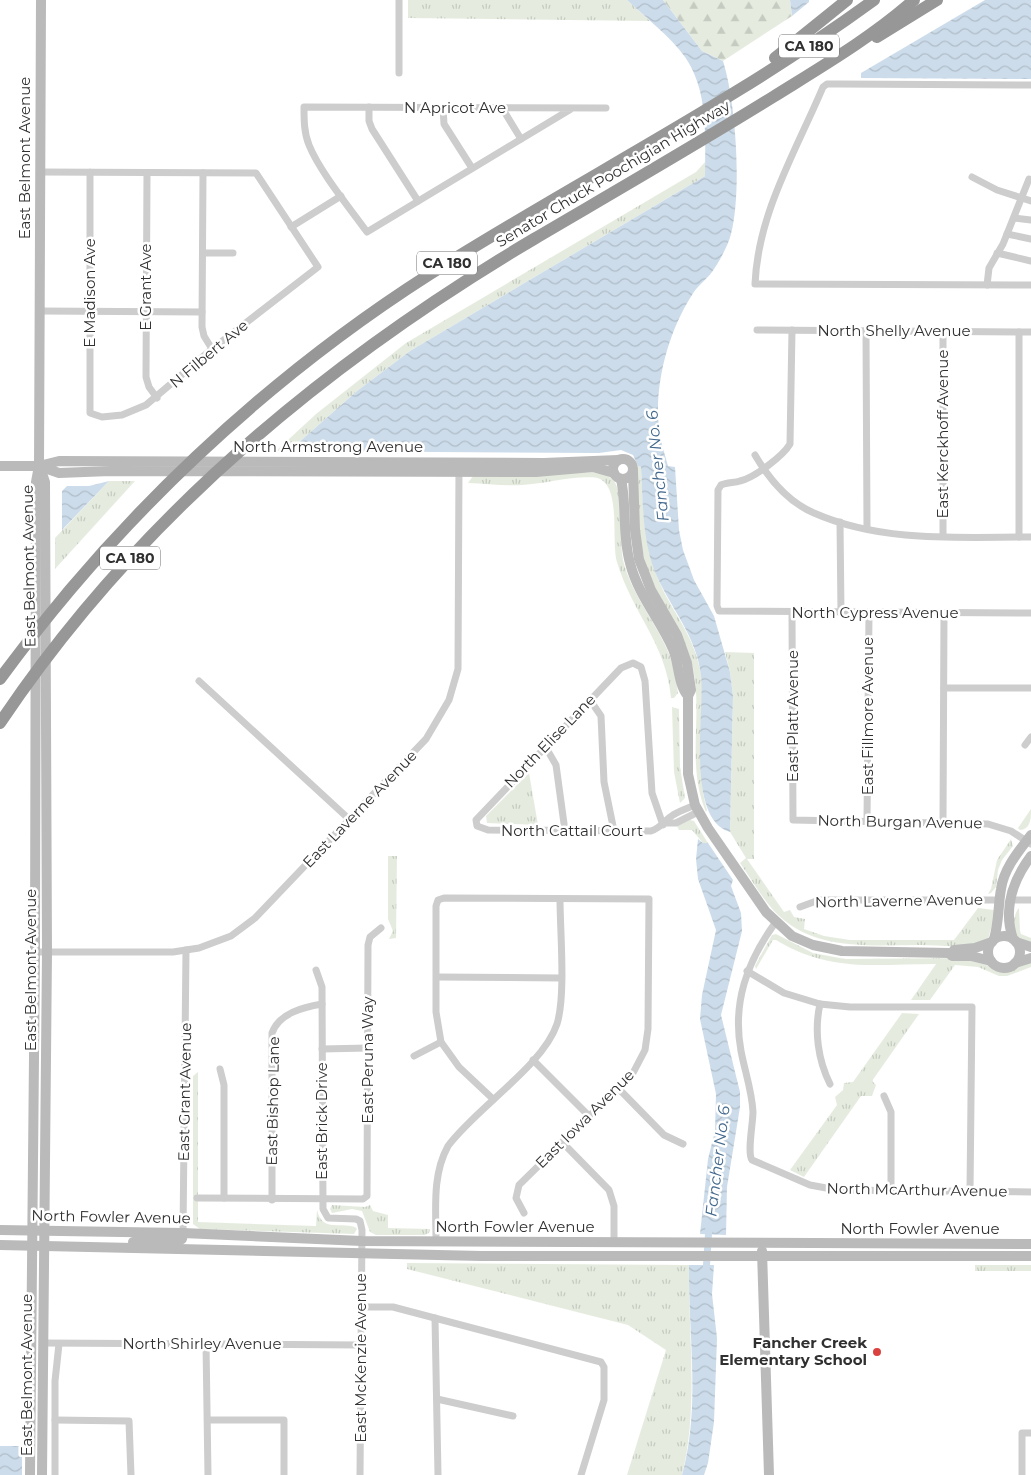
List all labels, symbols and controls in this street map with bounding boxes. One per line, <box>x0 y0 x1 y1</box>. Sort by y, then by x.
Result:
road number: CA 180 <box>779 34 839 58</box>
street label: East Belmont Avenue <box>15 77 34 239</box>
street label: Senator Chuck Poochigian Highway <box>492 96 734 251</box>
street label: N Apricot Ave <box>404 98 506 117</box>
street label: E Madison Ave <box>80 238 99 348</box>
street label: E Grant Ave <box>136 243 155 331</box>
road number: CA 180 <box>417 252 477 274</box>
street label: N Filbert Ave <box>166 315 252 392</box>
street label: North Shelly Avenue <box>817 321 971 340</box>
street label: East Kerckhoff Avenue <box>933 350 952 518</box>
water label: Fancher No. 6 <box>642 409 673 522</box>
street label: North Armstrong Avenue <box>233 437 423 456</box>
street label: East Belmont Avenue <box>18 485 39 647</box>
road number: CA 180 <box>100 546 160 570</box>
street label: North Cypress Avenue <box>792 603 959 622</box>
street label: East Fillmore Avenue <box>858 637 877 795</box>
street label: East Platt Avenue <box>783 650 802 782</box>
street label: North Elise Lane <box>500 690 599 792</box>
street label: East Laverne Avenue <box>299 746 421 871</box>
street label: North Burgan Avenue <box>817 811 983 832</box>
street label: North Cattail Court <box>501 821 643 840</box>
street label: East Belmont Avenue <box>21 889 40 1051</box>
street label: North Laverne Avenue <box>815 890 983 911</box>
street label: East Peruna Way <box>358 995 377 1124</box>
street label: East Grant Avenue <box>174 1022 195 1162</box>
street label: East Bishop Lane <box>262 1036 283 1166</box>
street label: East Brick Drive <box>312 1062 331 1180</box>
street label: East Iowa Avenue <box>531 1065 638 1172</box>
water label: Fancher No. 6 <box>701 1104 734 1218</box>
street label: North McArthur Avenue <box>827 1178 1007 1201</box>
street label: North Fowler Avenue <box>31 1206 191 1227</box>
street label: North Fowler Avenue <box>435 1217 595 1236</box>
street label: North Fowler Avenue <box>840 1219 1000 1238</box>
street label: East McKenzie Avenue <box>351 1273 370 1443</box>
street label: East Belmont Avenue <box>17 1294 36 1456</box>
place label: Fancher Creek Elementary School <box>719 1333 867 1369</box>
street label: North Shirley Avenue <box>123 1334 281 1353</box>
marker: Fancher Creek Elementary School <box>871 1346 883 1358</box>

